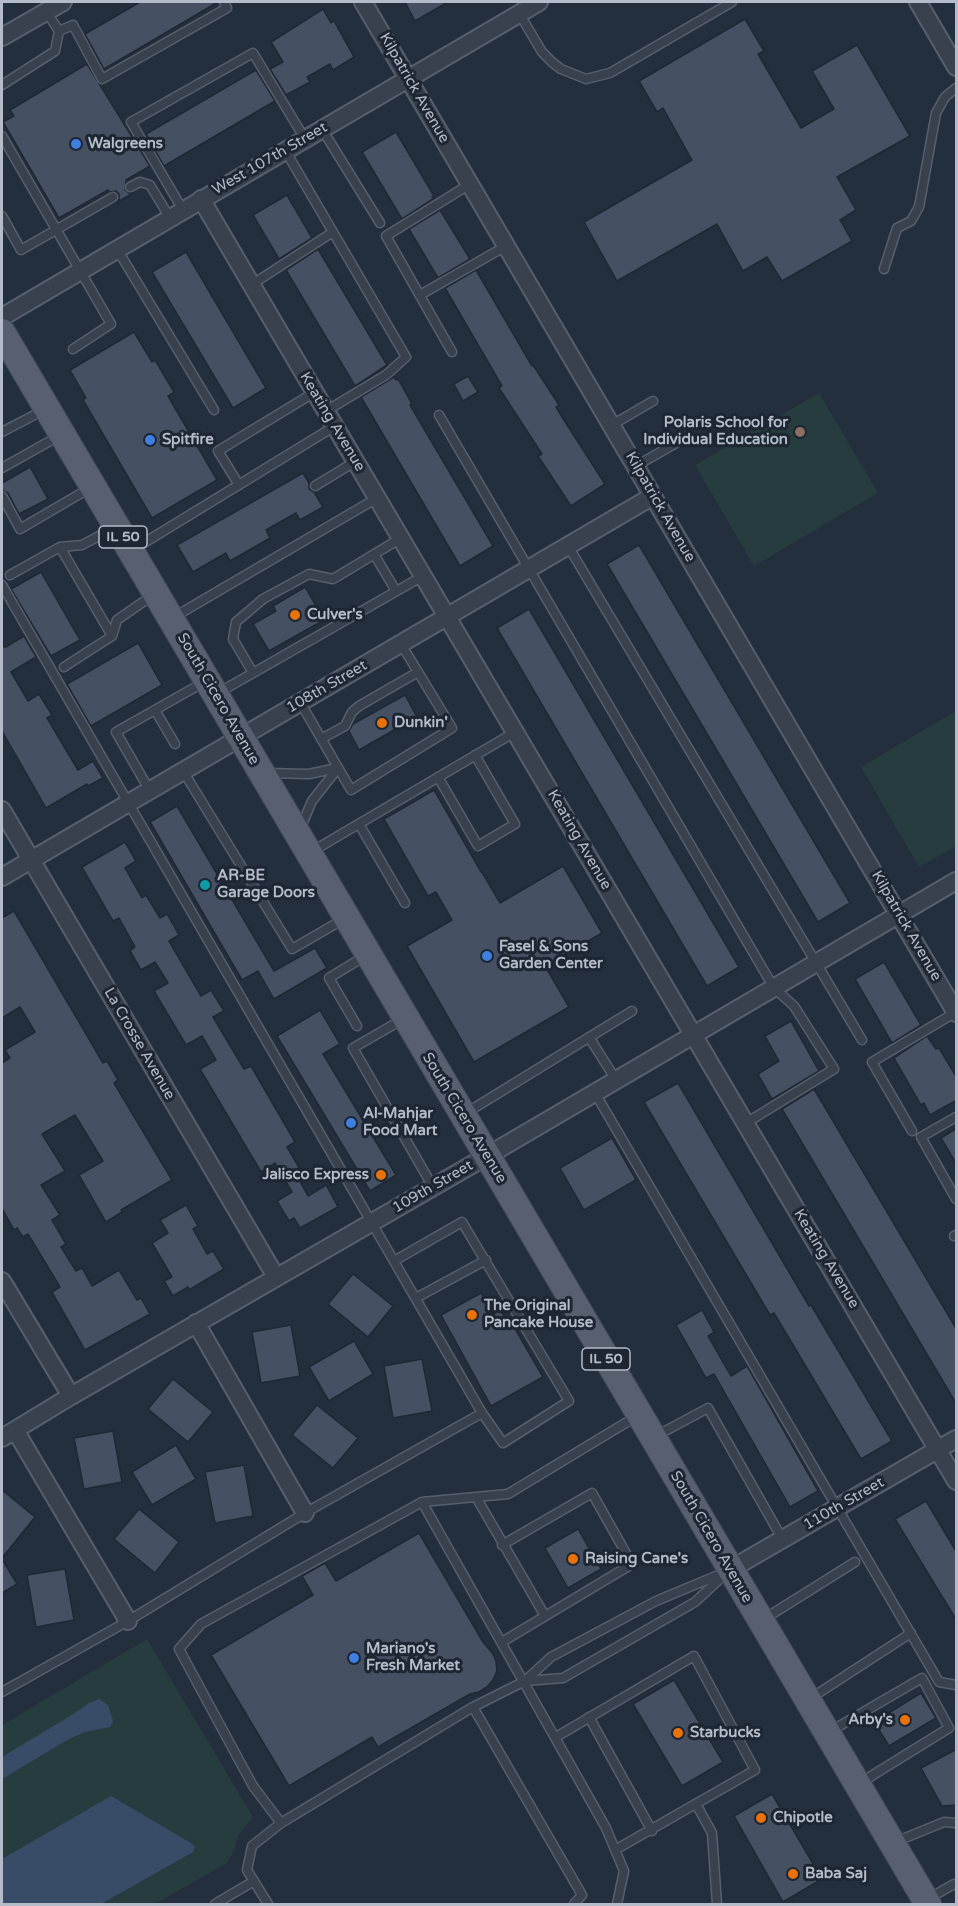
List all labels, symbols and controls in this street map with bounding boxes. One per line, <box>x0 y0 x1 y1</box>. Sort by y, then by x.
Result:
street label: Kilpatrick Avenue <box>375 30 453 146</box>
street label: West 107th Street <box>209 119 331 199</box>
place label: Walgreens <box>88 135 163 153</box>
marker: Walgreens <box>69 137 83 151</box>
street label: Keating Avenue <box>295 369 369 475</box>
place label: Polaris School for Individual Education <box>643 414 788 449</box>
marker: Polaris School for Individual Education <box>793 425 807 439</box>
place label: Spitfire <box>162 431 214 449</box>
marker: Spitfire <box>143 433 157 447</box>
street label: Kilpatrick Avenue <box>621 449 699 565</box>
road number: IL 50 <box>99 526 147 548</box>
place label: Culver's <box>307 606 363 624</box>
marker: Culver's <box>288 608 302 622</box>
street label: South Cicero Avenue <box>173 630 263 768</box>
street label: 108th Street <box>284 657 370 717</box>
place label: Dunkin' <box>394 714 448 732</box>
marker: Dunkin' <box>375 716 389 730</box>
street label: Keating Avenue <box>543 787 615 893</box>
place label: AR-BE Garage Doors <box>217 867 315 902</box>
street label: Kilpatrick Avenue <box>867 868 945 984</box>
marker: AR-BE Garage Doors <box>198 878 212 892</box>
place label: Fasel & Sons Garden Center <box>499 938 603 973</box>
marker: Fasel & Sons Garden Center <box>480 949 494 963</box>
street label: La Crosse Avenue <box>100 985 178 1103</box>
street label: South Cicero Avenue <box>418 1049 510 1187</box>
place label: Al-Mahjar Food Mart <box>363 1105 438 1140</box>
marker: Al-Mahjar Food Mart <box>344 1116 358 1130</box>
street label: 109th Street <box>390 1157 476 1217</box>
place label: Jalisco Express <box>262 1166 369 1184</box>
marker: Jalisco Express <box>374 1168 388 1182</box>
street label: Keating Avenue <box>789 1206 863 1312</box>
place label: The Original Pancake House <box>484 1297 593 1332</box>
marker: The Original Pancake House <box>465 1308 479 1322</box>
road number: IL 50 <box>582 1348 630 1370</box>
street label: South Cicero Avenue <box>666 1468 756 1606</box>
street label: 110th Street <box>801 1474 887 1534</box>
place label: Raising Cane's <box>585 1550 688 1568</box>
marker: Raising Cane's <box>566 1552 580 1566</box>
place label: Mariano's Fresh Market <box>366 1640 460 1675</box>
marker: Mariano's Fresh Market <box>347 1651 361 1665</box>
place label: Arby's <box>848 1711 893 1729</box>
marker: Arby's <box>898 1713 912 1727</box>
place label: Starbucks <box>690 1724 761 1742</box>
marker: Starbucks <box>671 1726 685 1740</box>
place label: Chipotle <box>773 1809 833 1827</box>
marker: Chipotle <box>754 1811 768 1825</box>
place label: Baba Saj <box>805 1865 867 1883</box>
marker: Baba Saj <box>786 1867 800 1881</box>

